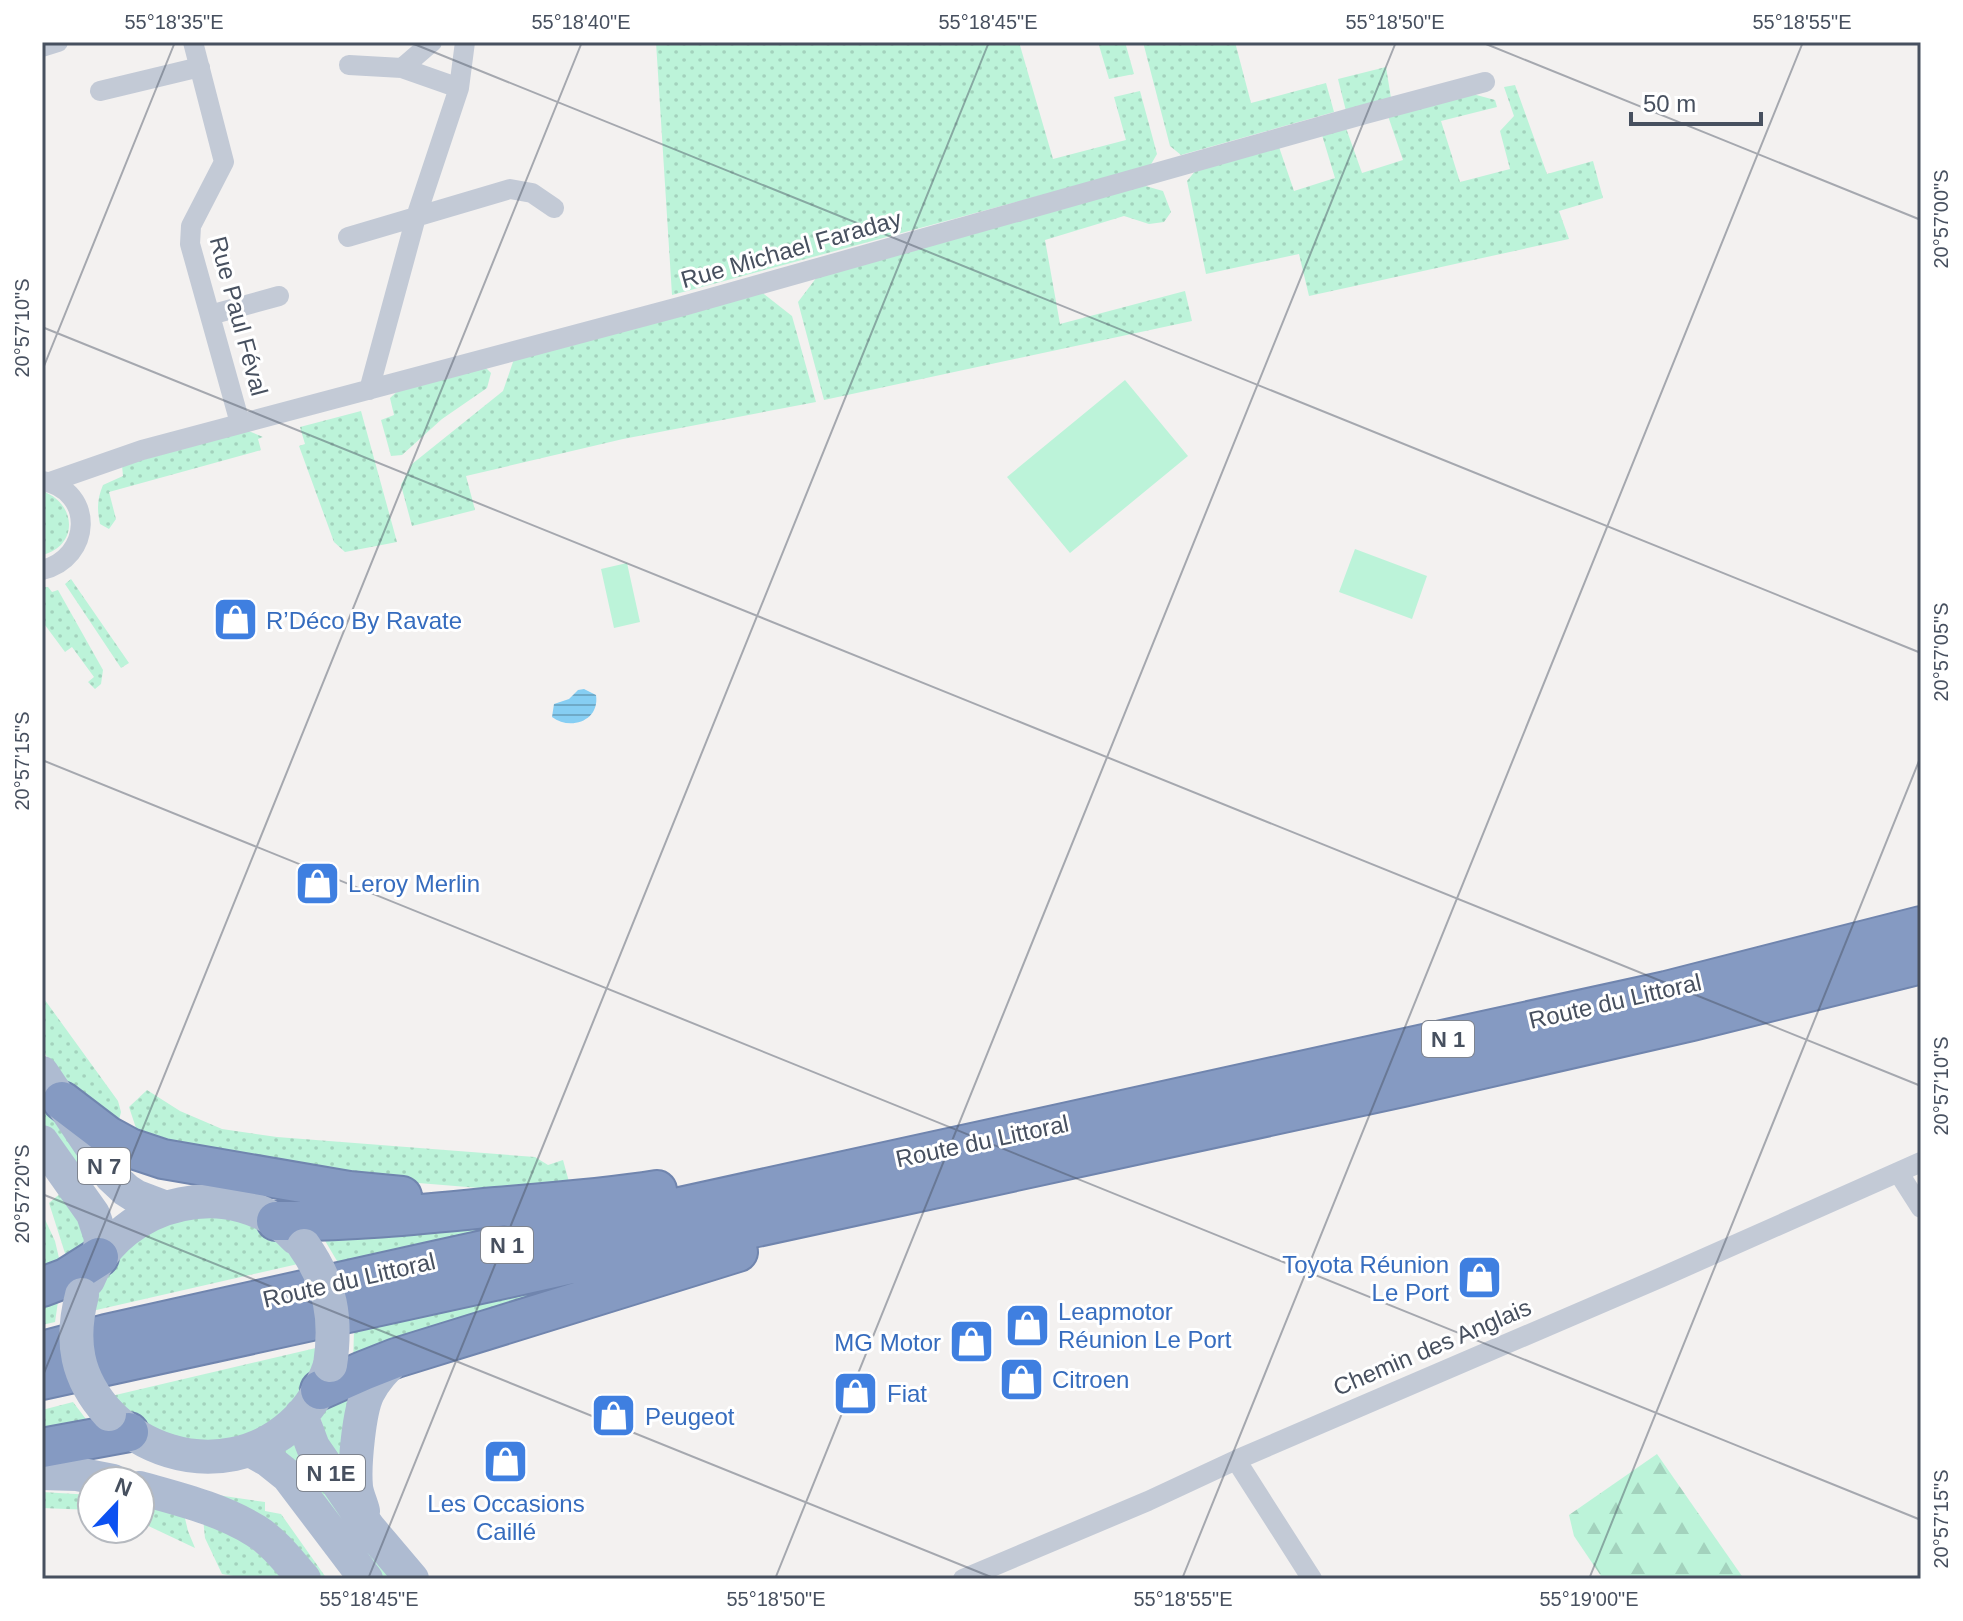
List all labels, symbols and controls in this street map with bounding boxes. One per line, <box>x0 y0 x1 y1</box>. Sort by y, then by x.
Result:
text: 55°18'35"E <box>125 11 224 33</box>
text: 55°18'40"E <box>532 11 631 33</box>
text: 55°18'45"E <box>939 11 1038 33</box>
text: 55°18'50"E <box>1346 11 1445 33</box>
text: 55°18'55"E <box>1753 11 1852 33</box>
scale bar <box>1631 76 1761 126</box>
text: 50 m <box>1643 90 1696 117</box>
text: 20°57'00"S <box>1930 170 1952 269</box>
street label: Rue Michael Faraday <box>678 205 904 293</box>
street label: Rue Paul Féval <box>205 233 273 399</box>
text: 20°57'10"S <box>11 279 33 378</box>
shop icon: R’Déco By Ravate <box>211 596 259 644</box>
text: 20°57'05"S <box>1930 603 1952 702</box>
place label: R’Déco By Ravate <box>266 607 462 634</box>
text: 20°57'15"S <box>11 712 33 811</box>
shop icon: Leroy Merlin <box>293 859 341 907</box>
place label: Leroy Merlin <box>348 870 480 897</box>
street label: Route du Littoral <box>1526 968 1704 1034</box>
road number: N 1 <box>1422 1021 1474 1057</box>
text: 20°57'10"S <box>1930 1037 1952 1136</box>
street label: Route du Littoral <box>893 1109 1071 1173</box>
text: 20°57'20"S <box>11 1145 33 1244</box>
road number: N 7 <box>78 1148 130 1184</box>
road number: N 1 <box>481 1227 533 1263</box>
street label: Route du Littoral <box>260 1247 438 1313</box>
place label: Toyota Réunion Le Port <box>1282 1251 1449 1306</box>
shop icon: Toyota Réunion Le Port <box>1456 1254 1504 1302</box>
street label: Chemin des Anglais <box>1329 1293 1535 1401</box>
place label: Leapmotor Réunion Le Port <box>1058 1298 1232 1353</box>
shop icon: Leapmotor Réunion Le Port <box>1003 1301 1051 1349</box>
shop icon: MG Motor <box>948 1318 996 1366</box>
place label: MG Motor <box>834 1329 941 1356</box>
shop icon: Citroen <box>997 1355 1045 1403</box>
place label: Citroen <box>1052 1366 1129 1393</box>
shop icon: Fiat <box>832 1369 880 1417</box>
place label: Fiat <box>887 1380 927 1407</box>
shop icon: Peugeot <box>590 1392 638 1440</box>
place label: Peugeot <box>645 1403 735 1430</box>
shop icon: Les Occasions Caillé <box>482 1437 530 1485</box>
road number: N 1E <box>297 1455 365 1491</box>
north arrow <box>76 1465 156 1545</box>
text: 20°57'15"S <box>1930 1470 1952 1569</box>
text: N <box>111 1472 135 1501</box>
place label: Les Occasions Caillé <box>427 1490 585 1545</box>
text: 55°18'45"E <box>320 1588 419 1610</box>
text: 55°18'50"E <box>727 1588 826 1610</box>
text: 55°18'55"E <box>1134 1588 1233 1610</box>
text: 55°19'00"E <box>1540 1588 1639 1610</box>

